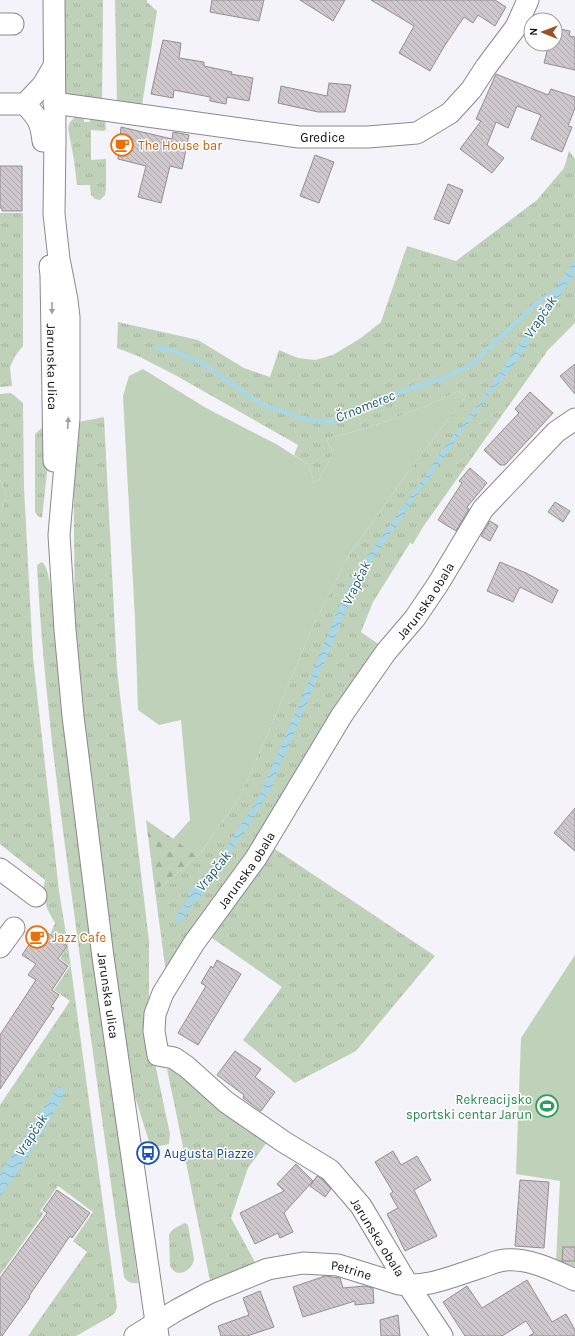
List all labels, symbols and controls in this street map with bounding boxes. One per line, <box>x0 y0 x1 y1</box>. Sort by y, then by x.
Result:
north arrow <box>523 12 563 52</box>
text: N <box>527 28 540 36</box>
street label: Gredice <box>300 130 345 145</box>
cafe icon: The House bar <box>109 132 135 158</box>
place label: The House bar <box>138 138 222 153</box>
water label: Vrapčak <box>520 292 561 341</box>
one-way arrow <box>48 302 55 314</box>
street label: Jarunska ulica <box>44 324 60 410</box>
water label: Črnomerec <box>333 387 398 426</box>
one-way arrow <box>65 417 72 429</box>
water label: Vrapčak <box>339 558 375 608</box>
street label: Jarunska obala <box>394 560 457 642</box>
street label: Jarunska obala <box>215 829 278 912</box>
water label: Vrapčak <box>192 847 235 895</box>
cafe icon: Jazz Cafe <box>24 924 50 950</box>
place label: Jazz Cafe <box>52 930 106 945</box>
street label: Jarunska ulica <box>95 952 122 1040</box>
place label: Rekreacijsko sportski centar Jarun <box>406 1092 532 1122</box>
sports icon: Rekreacijsko sportski centar Jarun <box>534 1093 560 1119</box>
water label: Vrapčak <box>12 1110 52 1160</box>
bus stop icon: Augusta Piazze <box>135 1140 161 1166</box>
place label: Augusta Piazze <box>164 1146 254 1161</box>
street label: Jarunska obala <box>347 1195 408 1279</box>
street label: Petrine <box>331 1258 374 1283</box>

